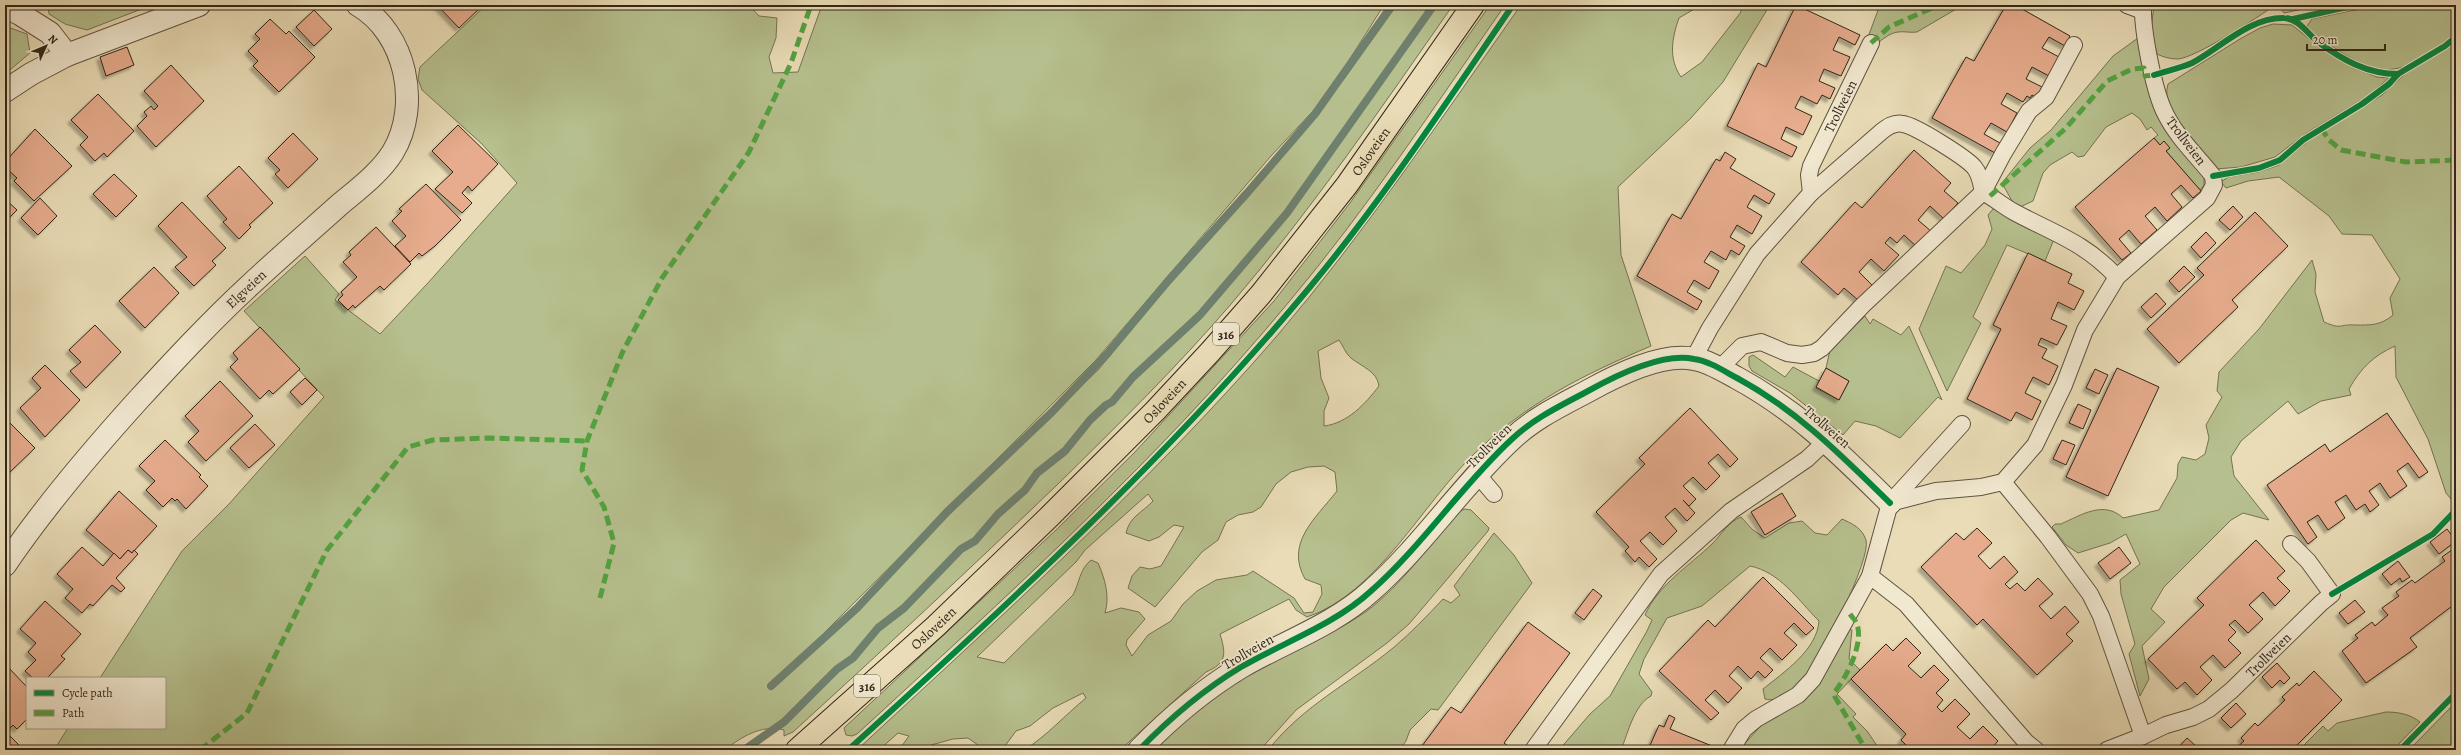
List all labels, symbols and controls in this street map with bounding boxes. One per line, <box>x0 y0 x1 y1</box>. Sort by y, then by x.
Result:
north arrow <box>26 26 66 66</box>
scale bar <box>2307 26 2385 52</box>
text: N <box>45 31 61 47</box>
text: 20 m <box>2313 32 2337 48</box>
street label: Trollveien <box>1819 76 1861 136</box>
street label: Trollveien <box>2161 113 2211 170</box>
street label: Osloveien <box>1347 123 1395 180</box>
street label: Elgveien <box>222 265 270 313</box>
road number: 316 <box>1213 323 1239 345</box>
street label: Osloveien <box>1138 374 1191 428</box>
street label: Trollveien <box>1799 401 1855 453</box>
street label: Trollveien <box>1462 419 1516 473</box>
street label: Osloveien <box>906 602 961 654</box>
street label: Trollveien <box>2241 628 2295 681</box>
street label: Trollveien <box>1219 630 1277 674</box>
road number: 316 <box>854 675 880 697</box>
legend <box>26 677 166 729</box>
text: Cycle path <box>62 685 113 701</box>
text: Path <box>62 705 85 721</box>

